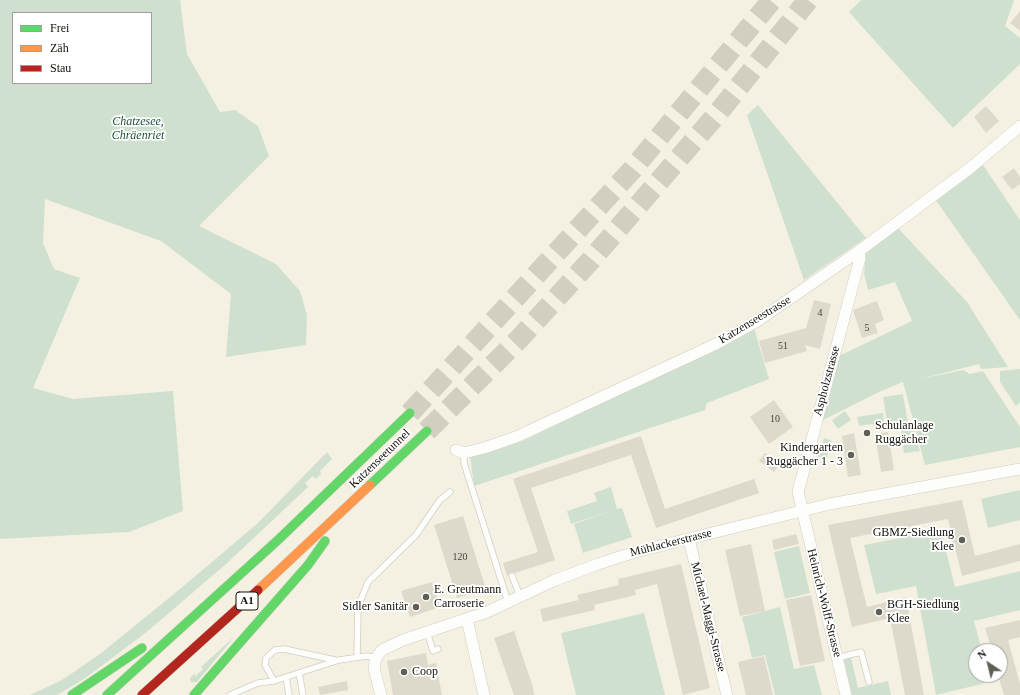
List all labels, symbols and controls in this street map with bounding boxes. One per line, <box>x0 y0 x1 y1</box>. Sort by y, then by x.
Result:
legend <box>12 12 152 84</box>
text: Frei <box>50 21 69 35</box>
text: Zäh <box>50 41 69 55</box>
text: Stau <box>50 61 71 75</box>
park label: Chatzesee, Chräenriet <box>112 115 164 143</box>
street label: Katzenseestrasse <box>716 293 794 347</box>
house number: 4 <box>818 307 822 319</box>
house number: 5 <box>864 322 870 334</box>
house number: 51 <box>778 340 788 352</box>
street label: Aspholzstrasse <box>811 344 843 418</box>
house number: 10 <box>770 413 780 425</box>
place label: Schulanlage Ruggächer <box>875 419 934 447</box>
street label: Katzenseetunnel <box>346 426 414 492</box>
marker: Schulanlage Ruggächer <box>862 428 872 438</box>
place label: Kindergarten Ruggächer 1 - 3 <box>766 441 843 469</box>
marker: Kindergarten Ruggächer 1 - 3 <box>846 450 856 460</box>
street label: Mühlackerstrasse <box>629 526 713 560</box>
place label: GBMZ-Siedlung Klee <box>873 526 954 554</box>
marker: GBMZ-Siedlung Klee <box>957 535 967 545</box>
street label: Heinrich-Wolff-Strasse <box>804 547 844 659</box>
house number: 120 <box>452 551 468 563</box>
street label: Michael-Maggi-Strasse <box>687 561 729 673</box>
place label: E. Greutmann Carroserie <box>434 583 501 611</box>
road number: A1 <box>236 592 258 610</box>
marker: E. Greutmann Carroserie <box>421 592 431 602</box>
place label: BGH-Siedlung Klee <box>887 598 959 626</box>
place label: Sidler Sanitär <box>342 600 408 614</box>
marker: Sidler Sanitär <box>411 602 421 612</box>
marker: BGH-Siedlung Klee <box>874 607 884 617</box>
north arrow <box>968 643 1008 683</box>
text: N <box>975 647 988 661</box>
place label: Coop <box>412 665 438 679</box>
marker: Coop <box>399 667 409 677</box>

